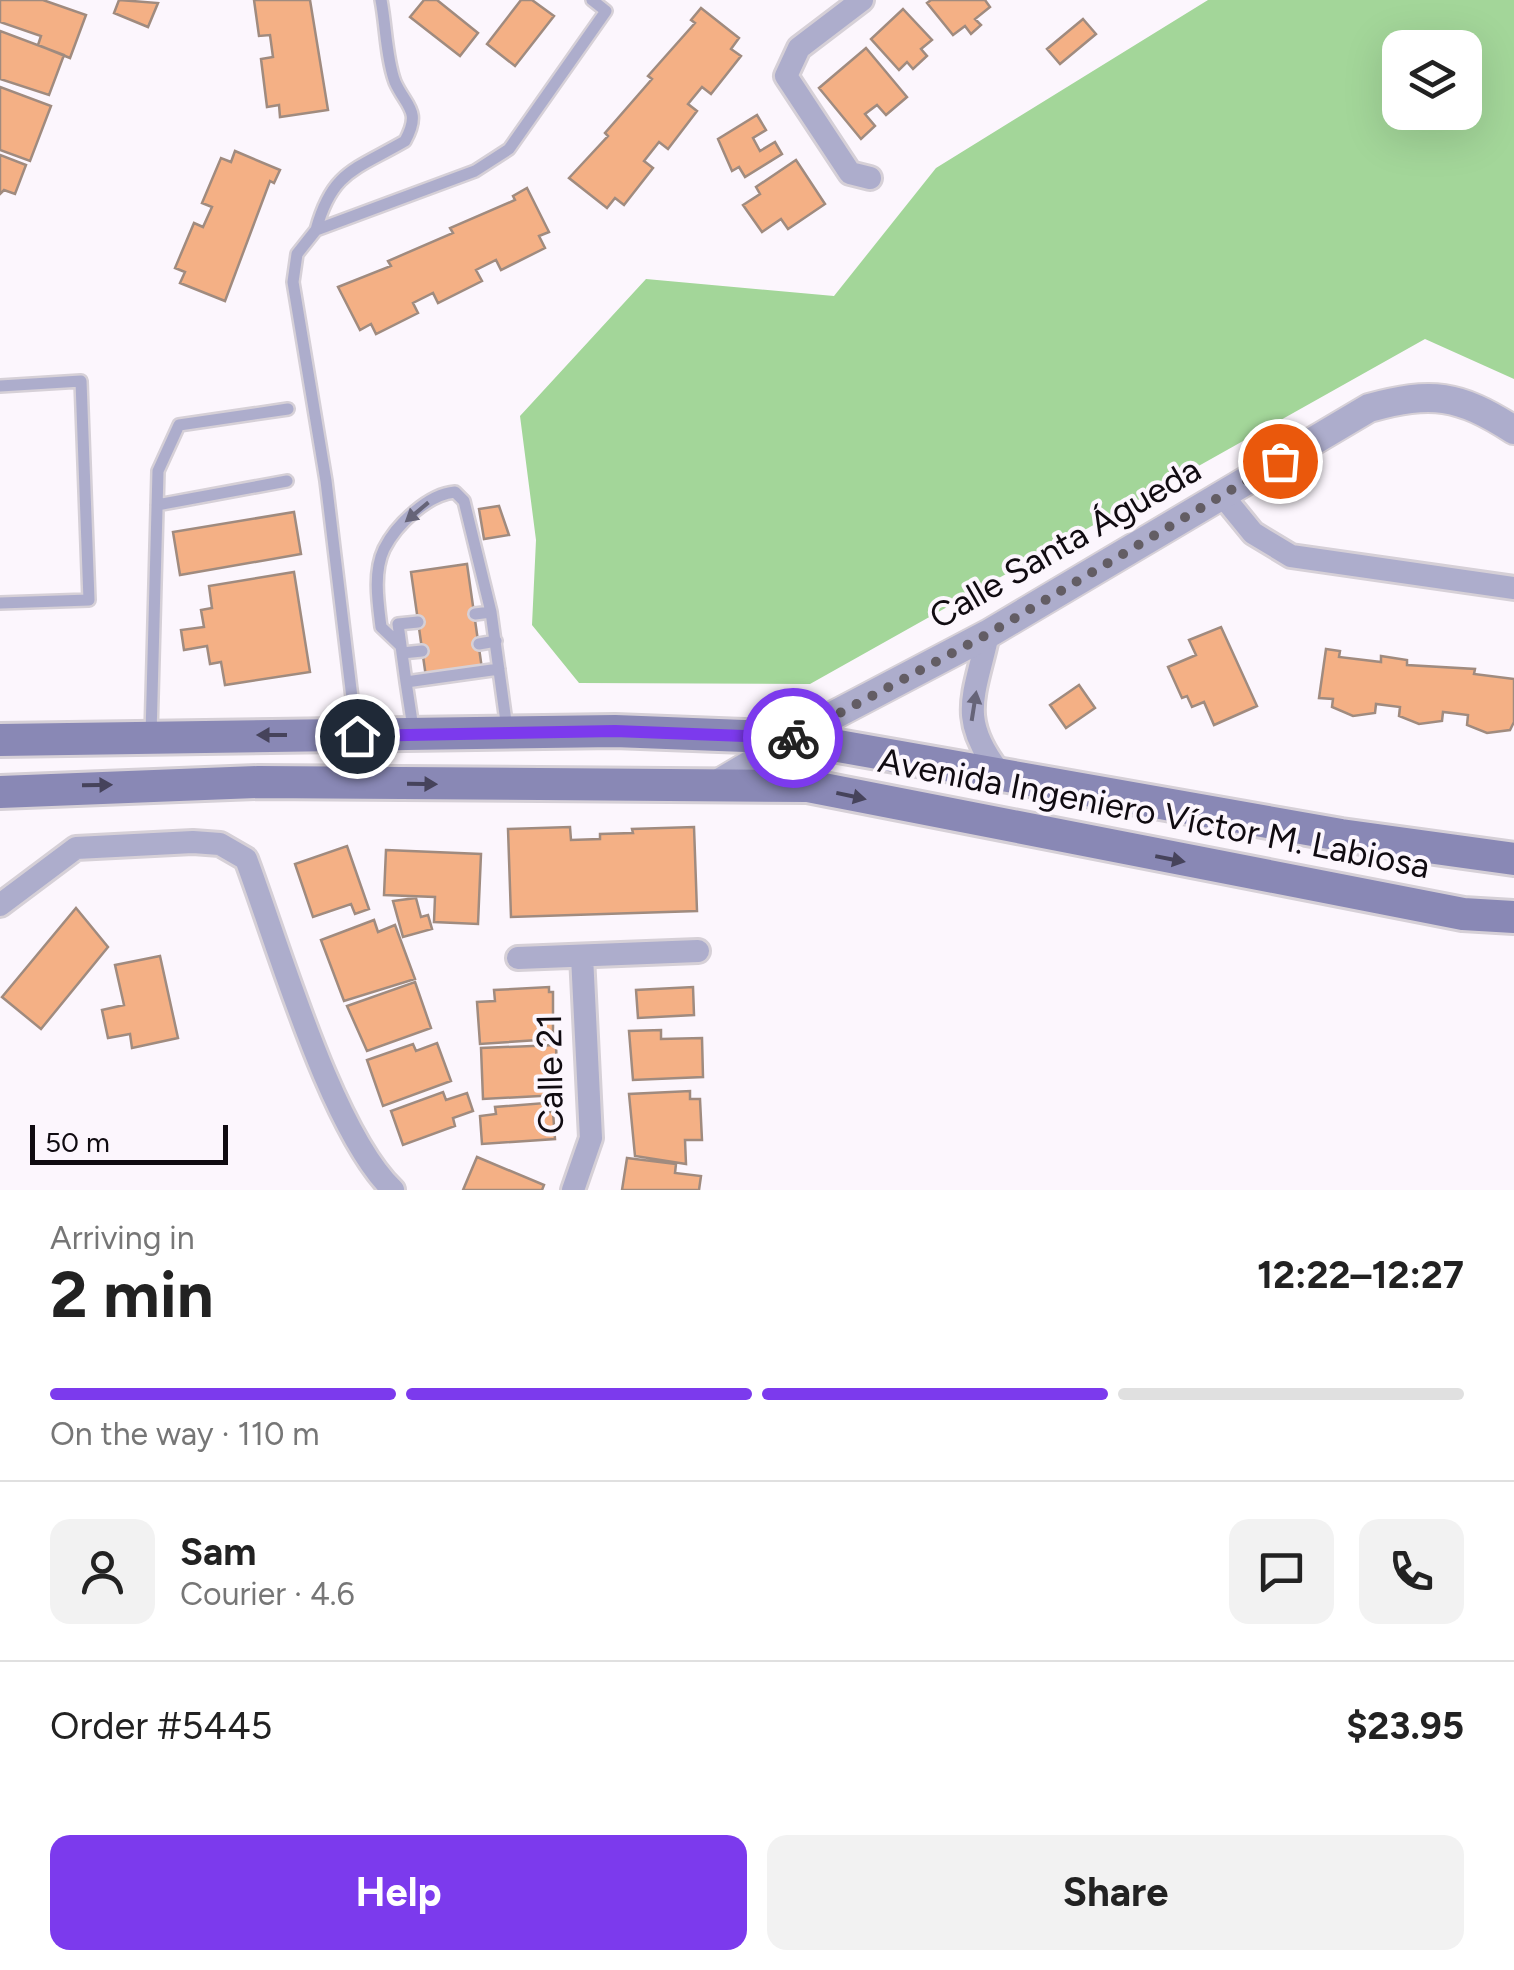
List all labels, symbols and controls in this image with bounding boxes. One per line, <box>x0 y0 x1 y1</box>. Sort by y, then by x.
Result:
map controls <box>1382 30 1482 130</box>
button: layers <box>1382 30 1482 130</box>
pin <box>1238 419 1323 504</box>
icon: bag <box>1253 434 1308 489</box>
street label: Calle Santa Águeda <box>922 448 1208 638</box>
one-way arrow <box>405 501 430 523</box>
courier <box>743 688 843 788</box>
one-way arrow <box>966 690 982 721</box>
pin <box>315 694 400 779</box>
icon: home <box>330 709 385 764</box>
icon: bike <box>766 711 821 766</box>
one-way arrow <box>255 727 287 743</box>
street label: Avenida Ingeniero Víctor M. Labiosa <box>875 739 1433 887</box>
one-way arrow <box>407 776 439 792</box>
one-way arrow <box>82 777 114 793</box>
one-way arrow <box>836 788 867 804</box>
one-way arrow <box>1155 851 1186 867</box>
street label: Calle 21 <box>528 1014 572 1134</box>
scale bar <box>30 1120 228 1164</box>
text: 50 m <box>45 1125 110 1159</box>
text: Arriving in <box>50 1219 195 1257</box>
text: 12:22–12:27 <box>1257 1252 1464 1298</box>
text: 2 min <box>50 1255 214 1333</box>
text: On the way · 110 m <box>50 1415 320 1453</box>
button: person <box>50 1519 155 1624</box>
button: chat <box>1229 1519 1334 1624</box>
button: phone <box>1359 1519 1464 1624</box>
text: Sam <box>180 1529 256 1575</box>
text: Courier · 4.6 <box>180 1575 355 1613</box>
text: Order #5445 <box>50 1703 272 1749</box>
text: $23.95 <box>1346 1703 1464 1749</box>
button: Help <box>50 1835 747 1950</box>
button: Share <box>767 1835 1464 1950</box>

